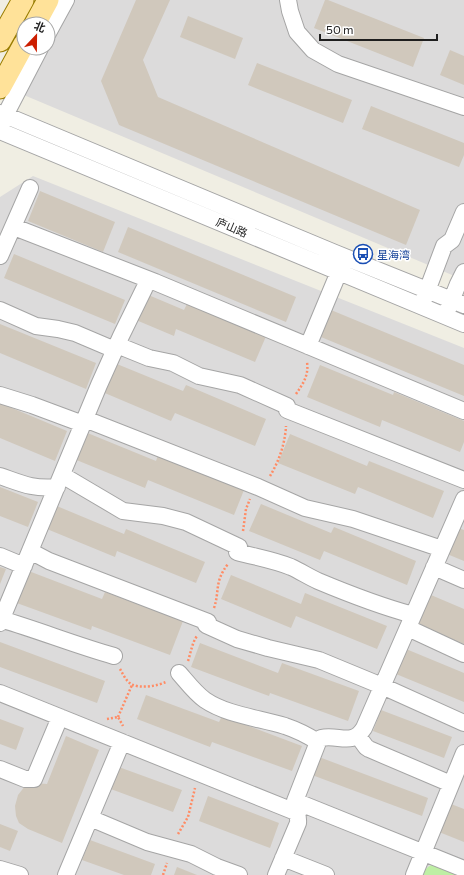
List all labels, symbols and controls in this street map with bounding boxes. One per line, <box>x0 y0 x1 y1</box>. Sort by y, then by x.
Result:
north arrow <box>16 16 56 56</box>
scale bar <box>320 16 437 42</box>
text: 北 <box>32 18 47 34</box>
text: 50 m <box>326 22 354 36</box>
street label: 庐山路 <box>214 215 250 239</box>
bus stop icon: 星海湾 <box>352 243 374 265</box>
place label: 星海湾 <box>377 248 410 261</box>

